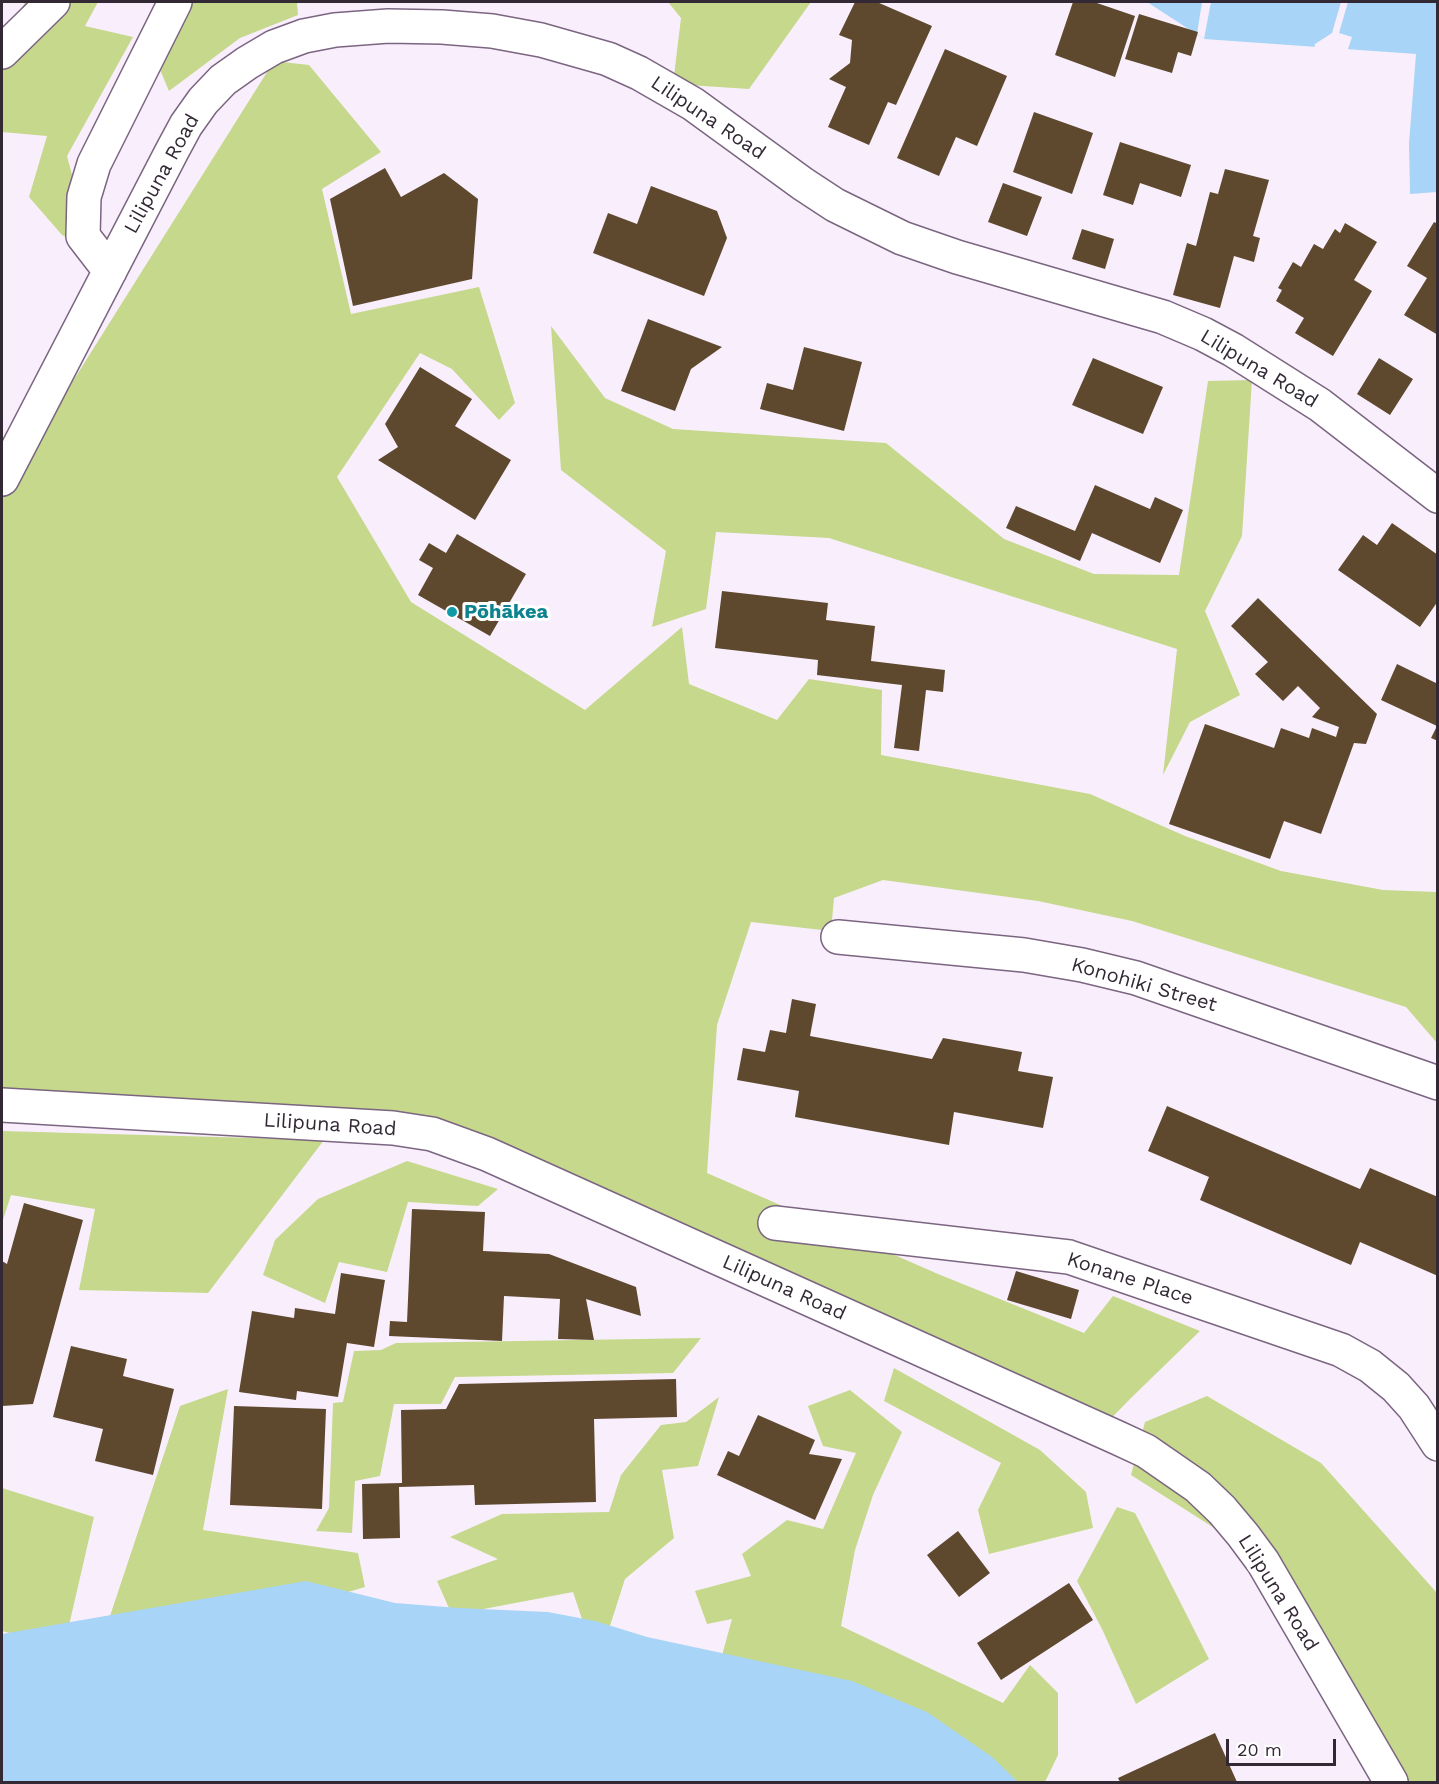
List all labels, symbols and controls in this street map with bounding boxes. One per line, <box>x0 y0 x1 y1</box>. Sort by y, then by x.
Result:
street label: Lilipuna Road <box>646 71 770 165</box>
street label: Lilipuna Road <box>119 110 205 238</box>
street label: Lilipuna Road <box>1196 324 1322 414</box>
place label: Pōhākea <box>464 600 548 624</box>
marker: Pōhākea <box>445 605 459 619</box>
street label: Konohiki Street <box>1069 953 1219 1017</box>
street label: Lilipuna Road <box>263 1108 397 1142</box>
street label: Konane Place <box>1064 1247 1196 1311</box>
street label: Lilipuna Road <box>718 1250 850 1326</box>
street label: Lilipuna Road <box>1233 1530 1323 1656</box>
scale bar <box>1229 1727 1338 1765</box>
text: 20 m <box>1237 1739 1282 1760</box>

